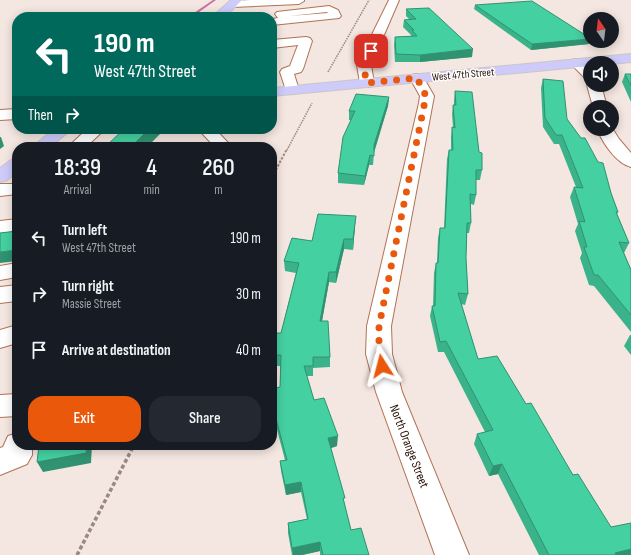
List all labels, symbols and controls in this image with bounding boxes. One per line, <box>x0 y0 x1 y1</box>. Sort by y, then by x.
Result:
north arrow <box>583 12 619 48</box>
map controls <box>583 12 619 136</box>
text: 190 m <box>94 27 155 60</box>
icon: left <box>28 28 80 80</box>
pin <box>354 34 388 68</box>
icon: arrive <box>360 40 382 62</box>
button: sound <box>583 56 619 92</box>
text: West 47th Street <box>94 61 196 82</box>
street label: West 47th Street <box>431 65 495 84</box>
button: search <box>583 100 619 136</box>
icon: right <box>61 104 83 126</box>
text: Then <box>28 106 53 125</box>
text: 18:39 <box>54 153 101 182</box>
text: 4 <box>146 153 157 182</box>
text: 260 <box>202 153 235 182</box>
text: Arrival <box>64 182 92 198</box>
text: min <box>143 182 160 198</box>
text: m <box>214 182 223 198</box>
text: Turn left <box>62 221 107 240</box>
icon: left <box>28 227 50 249</box>
text: 190 m <box>230 229 261 248</box>
text: West 47th Street <box>62 240 136 256</box>
text: Turn right <box>62 277 114 296</box>
icon: right <box>28 283 50 305</box>
text: 30 m <box>236 285 261 304</box>
text: Massie Street <box>62 296 121 312</box>
icon: arrive <box>28 339 50 361</box>
text: Arrive at destination <box>62 341 171 360</box>
text: 40 m <box>236 341 261 360</box>
position arrow <box>361 345 403 387</box>
button: Exit <box>28 396 141 442</box>
button: Share <box>149 396 261 442</box>
street label: North Orange Street <box>386 402 432 490</box>

